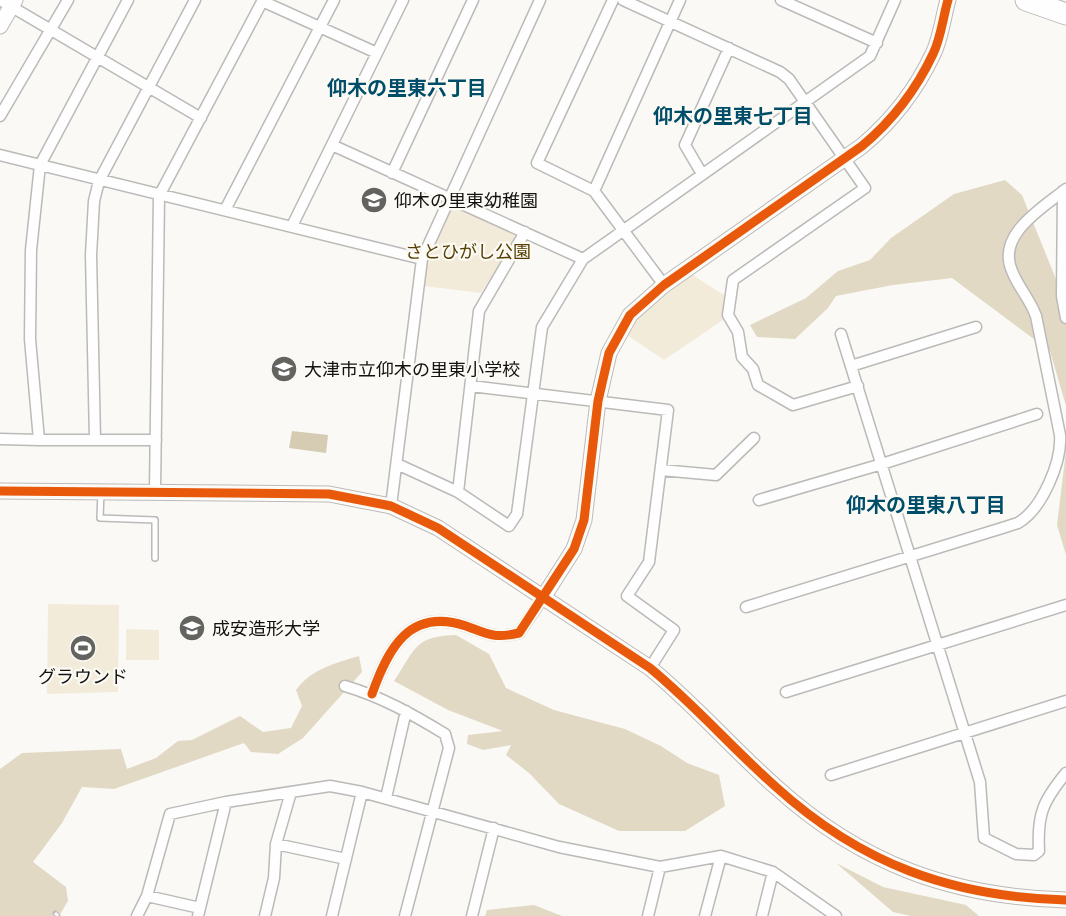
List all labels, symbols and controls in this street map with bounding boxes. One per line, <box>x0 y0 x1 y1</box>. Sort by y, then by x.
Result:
district label: 仰木の里東六丁目 <box>327 74 487 101</box>
district label: 仰木の里東七丁目 <box>653 102 813 129</box>
school or university icon: 仰木の里東幼稚園 <box>359 185 389 215</box>
place label: 仰木の里東幼稚園 <box>394 188 538 212</box>
park label: さとひがし公園 <box>405 239 531 263</box>
school or university icon: 大津市立仰木の里東小学校 <box>269 354 299 384</box>
place label: 大津市立仰木の里東小学校 <box>304 357 520 381</box>
district label: 仰木の里東八丁目 <box>846 491 1006 518</box>
school or university icon: 成安造形大学 <box>177 613 207 643</box>
place label: 成安造形大学 <box>212 616 320 640</box>
sports icon: グラウンド <box>68 633 98 663</box>
place label: グラウンド <box>38 664 128 688</box>

